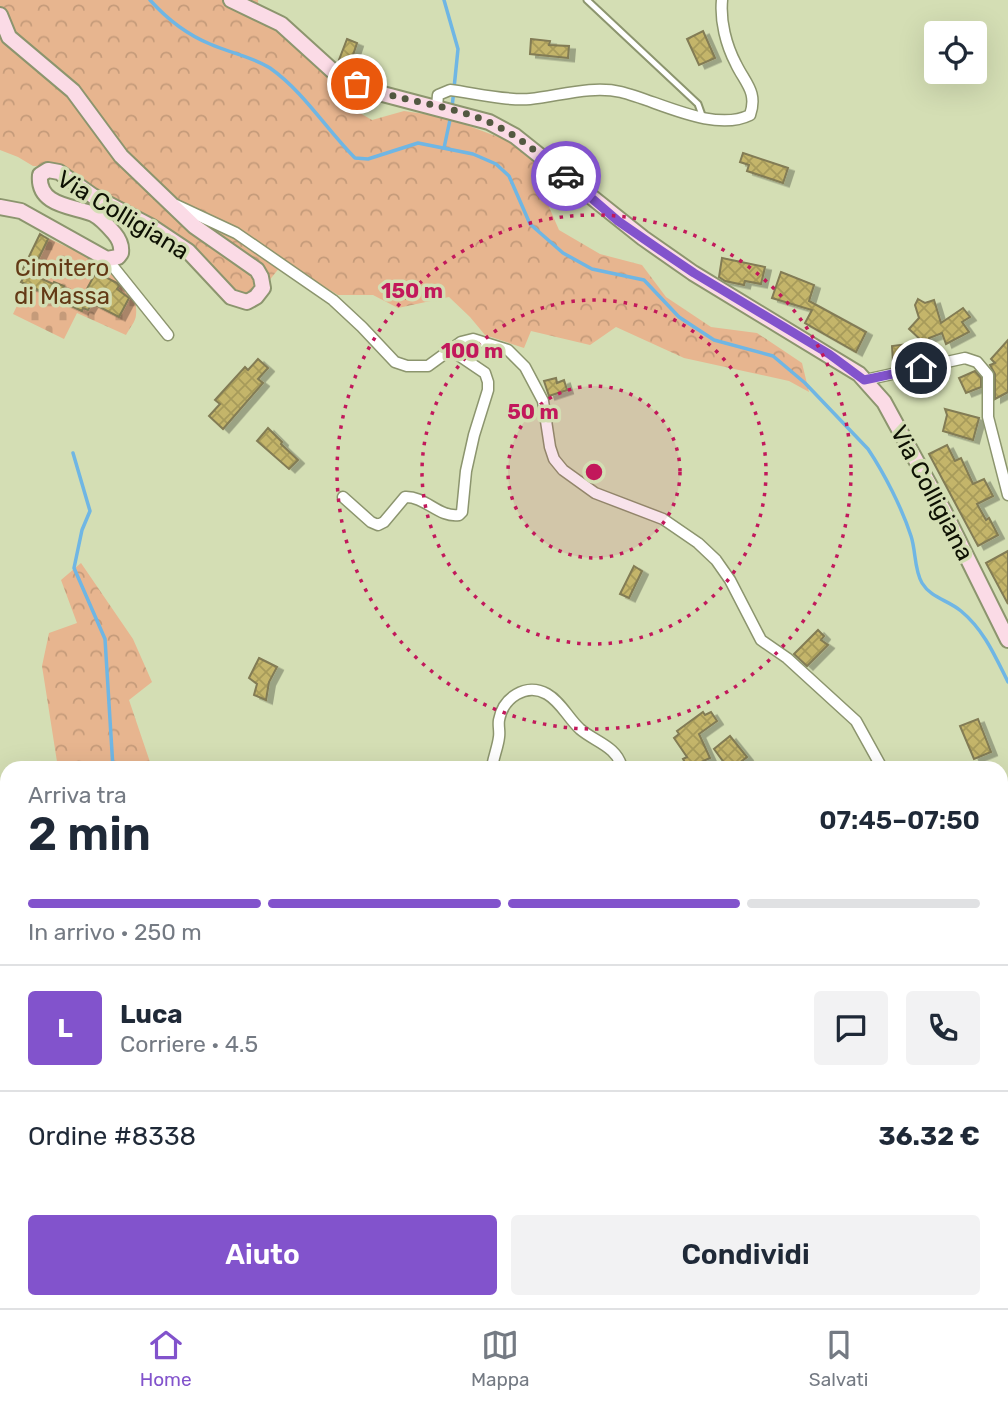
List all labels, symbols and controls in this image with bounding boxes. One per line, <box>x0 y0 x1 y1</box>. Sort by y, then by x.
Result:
map controls <box>924 21 987 84</box>
button: locate <box>924 21 987 84</box>
pin <box>327 54 387 114</box>
icon: bag <box>338 65 376 103</box>
courier <box>531 141 601 211</box>
icon: car <box>547 157 585 195</box>
street label: Via Colligiana <box>52 165 194 265</box>
park label: Cimitero di Massa <box>14 254 110 310</box>
text: 150 m <box>381 278 443 303</box>
text: 100 m <box>441 338 503 363</box>
pin <box>891 338 951 398</box>
icon: home <box>902 349 940 387</box>
text: 50 m <box>507 399 559 424</box>
street label: Via Colligiana <box>885 421 979 565</box>
centre of rings <box>582 460 606 484</box>
text: Arriva tra <box>28 781 127 809</box>
text: 07:45–07:50 <box>819 805 980 836</box>
text: 2 min <box>28 807 151 862</box>
text: In arrivo · 250 m <box>28 918 202 946</box>
button: chat <box>814 991 888 1065</box>
button: phone <box>906 991 980 1065</box>
text: Luca <box>120 999 183 1030</box>
text: L <box>57 1013 73 1044</box>
text: Corriere · 4.5 <box>120 1030 258 1058</box>
text: Ordine #8338 <box>28 1121 196 1152</box>
text: 36.32 € <box>879 1121 980 1152</box>
button: Aiuto <box>28 1215 497 1295</box>
button: Condividi <box>511 1215 980 1295</box>
tab: Home <box>140 1326 192 1391</box>
tab: Mappa <box>471 1326 530 1391</box>
tab: Salvati <box>809 1326 868 1391</box>

